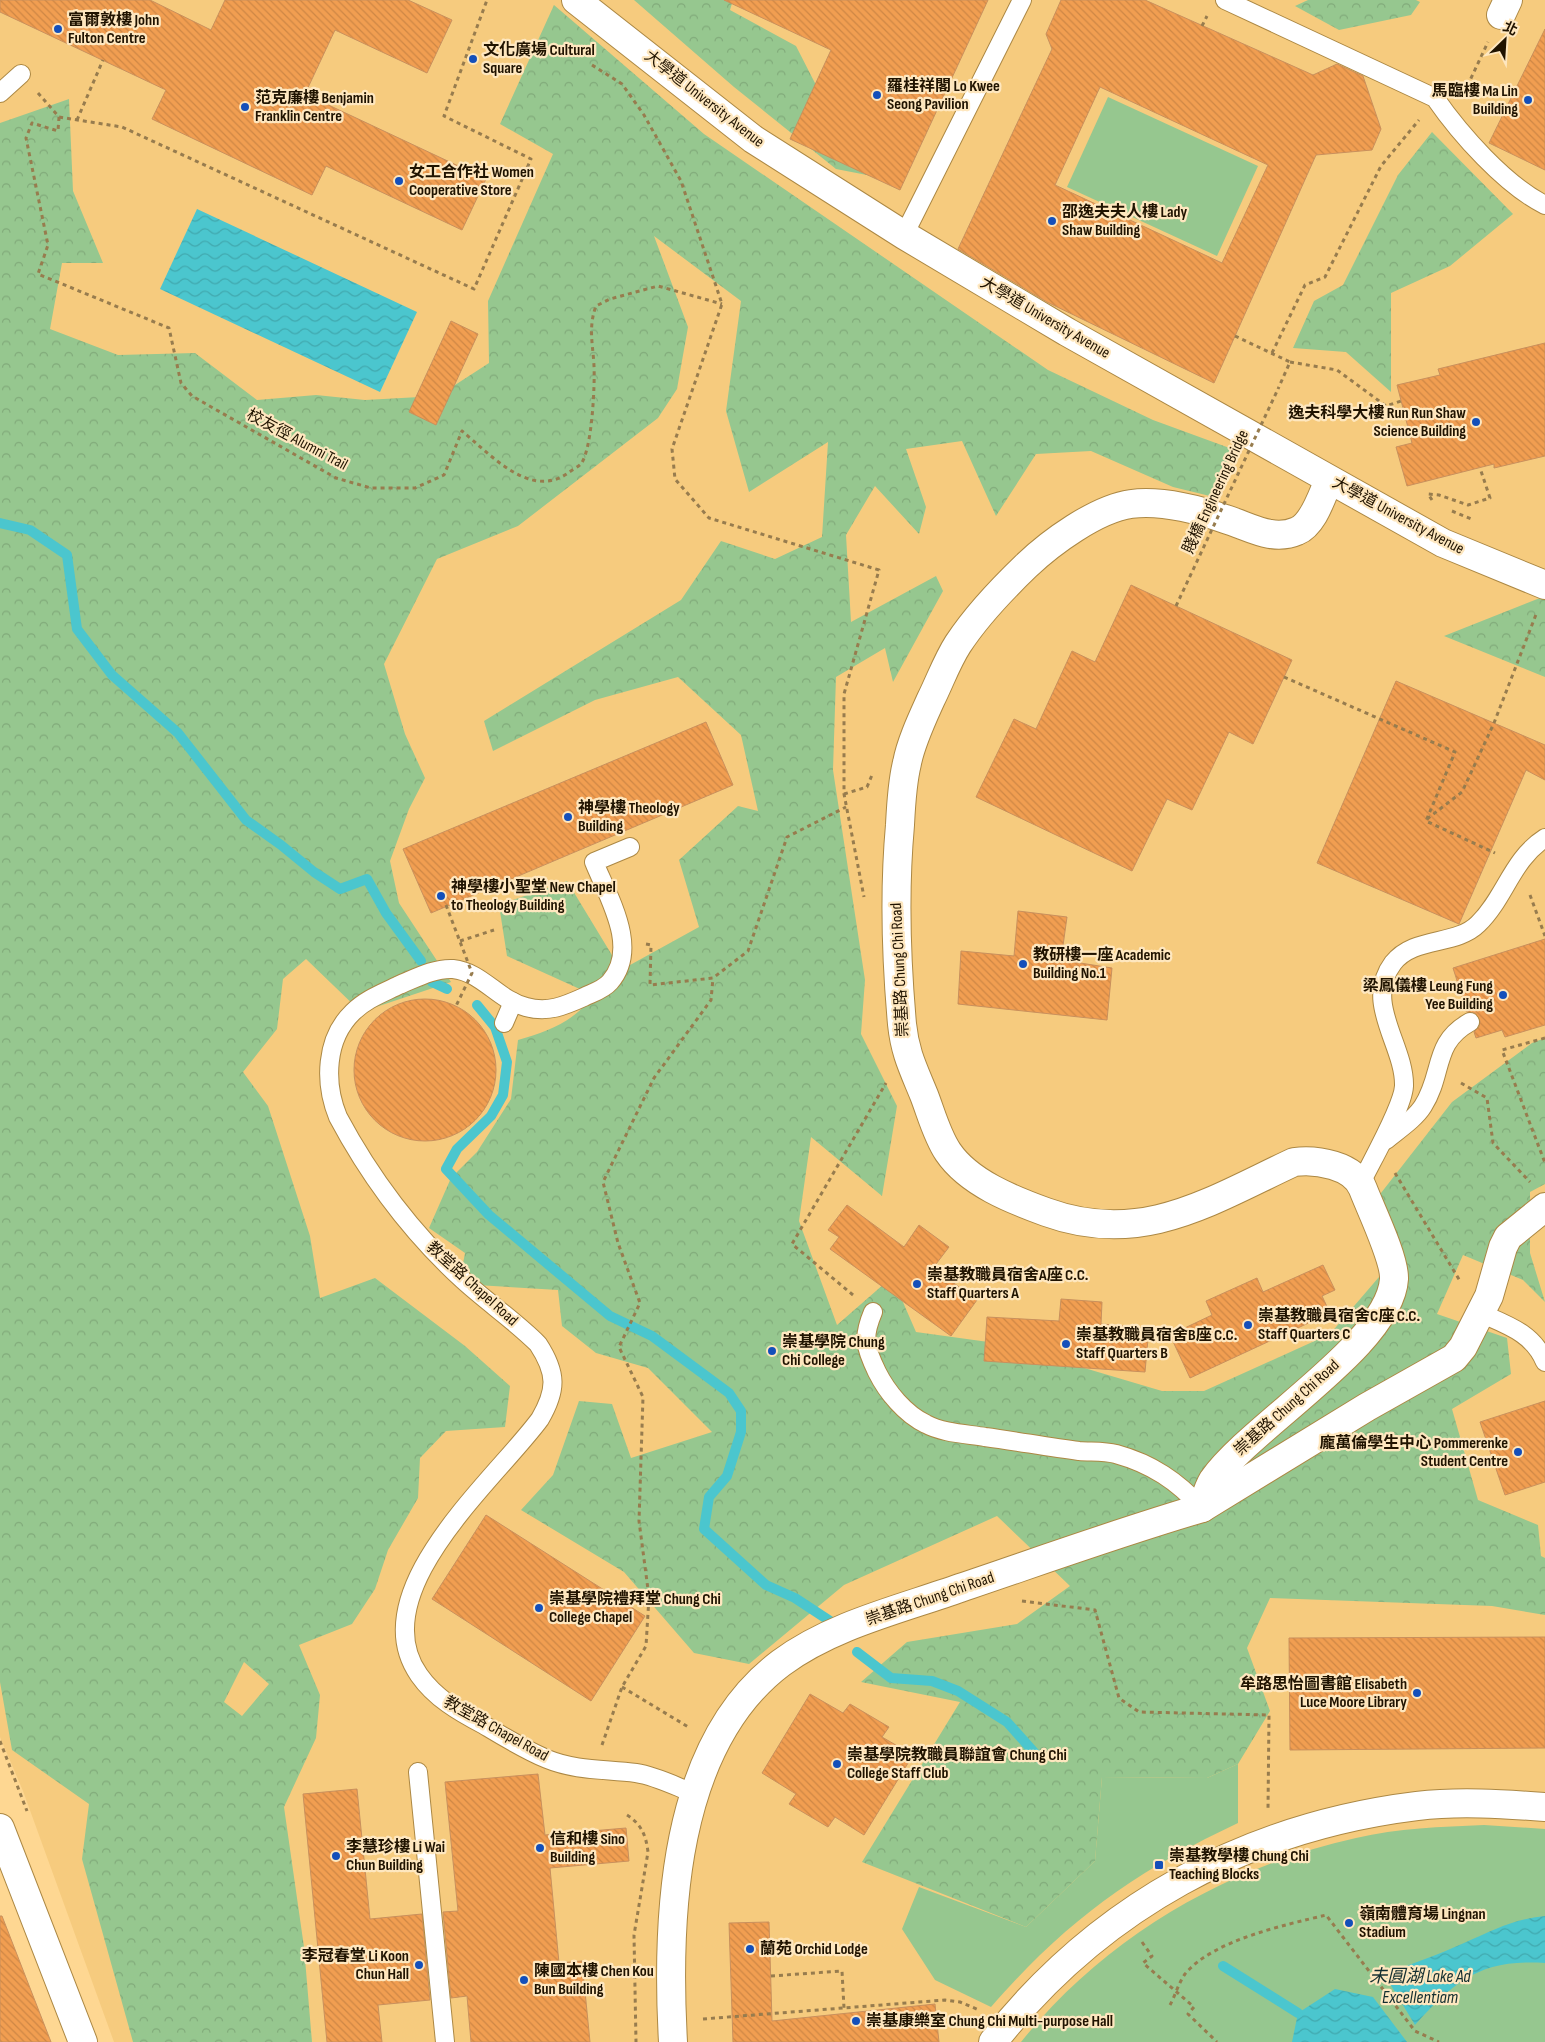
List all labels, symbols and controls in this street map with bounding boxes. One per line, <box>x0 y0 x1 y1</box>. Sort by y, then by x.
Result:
place label: 富爾敦樓 John Fulton Centre <box>68 11 159 48</box>
north arrow <box>1480 15 1530 65</box>
text: 北 <box>1500 18 1520 39</box>
marker: 富爾敦樓 John Fulton Centre <box>52 23 64 35</box>
place label: 文化廣場 Cultural Square <box>483 40 595 78</box>
street label: 大學道 University Avenue <box>640 46 768 152</box>
marker: 文化廣場 Cultural Square <box>467 53 479 65</box>
place label: 羅桂祥閣 Lo Kwee Seong Pavilion <box>887 77 1000 114</box>
place label: 馬臨樓 Ma Lin Building <box>1432 82 1518 119</box>
place label: 范克廉樓 Benjamin Franklin Centre <box>255 89 374 126</box>
marker: 羅桂祥閣 Lo Kwee Seong Pavilion <box>871 89 883 101</box>
marker: 馬臨樓 Ma Lin Building <box>1522 94 1534 106</box>
marker: 范克廉樓 Benjamin Franklin Centre <box>239 101 251 113</box>
place label: 女工合作社 Women Cooperative Store <box>409 162 534 200</box>
marker: 女工合作社 Women Cooperative Store <box>393 175 405 187</box>
place label: 邵逸夫夫人樓 Lady Shaw Building <box>1062 203 1187 240</box>
marker: 邵逸夫夫人樓 Lady Shaw Building <box>1046 215 1058 227</box>
street label: 大學道 University Avenue <box>977 273 1113 363</box>
place label: 逸夫科學大樓 Run Run Shaw Science Building <box>1288 404 1466 441</box>
street label: 校友徑 Alumni Trail <box>243 405 351 475</box>
marker: 逸夫科學大樓 Run Run Shaw Science Building <box>1470 416 1482 428</box>
street label: 賤橋 Engineering Bridge <box>1179 427 1253 557</box>
street label: 大學道 University Avenue <box>1329 473 1467 559</box>
place label: 神學樓 Theology Building <box>578 798 680 836</box>
marker: 神學樓 Theology Building <box>562 811 574 823</box>
place label: 神學樓小聖堂 New Chapel to Theology Building <box>451 877 616 915</box>
marker: 神學樓小聖堂 New Chapel to Theology Building <box>435 890 447 902</box>
street label: 崇基路 Chung Chi Road <box>887 902 913 1038</box>
place label: 教研樓一座 Academic Building No.1 <box>1033 946 1171 983</box>
marker: 教研樓一座 Academic Building No.1 <box>1017 958 1029 970</box>
place label: 梁鳳儀樓 Leung Fung Yee Building <box>1363 977 1493 1014</box>
marker: 梁鳳儀樓 Leung Fung Yee Building <box>1497 989 1509 1001</box>
street label: 教堂路 Chapel Road <box>422 1238 522 1330</box>
place label: 崇基教職員宿舍A座 C.C. Staff Quarters A <box>927 1266 1088 1303</box>
marker: 崇基教職員宿舍A座 C.C. Staff Quarters A <box>911 1278 923 1290</box>
place label: 崇基教職員宿舍C座 C.C. Staff Quarters C <box>1258 1307 1420 1344</box>
marker: 崇基教職員宿舍C座 C.C. Staff Quarters C <box>1242 1319 1254 1331</box>
place label: 崇基教職員宿舍B座 C.C. Staff Quarters B <box>1076 1326 1237 1363</box>
place label: 崇基學院 Chung Chi College <box>782 1333 885 1370</box>
marker: 崇基教職員宿舍B座 C.C. Staff Quarters B <box>1060 1338 1072 1350</box>
marker: 崇基學院 Chung Chi College <box>766 1345 778 1357</box>
street label: 崇基路 Chung Chi Road <box>1231 1356 1343 1460</box>
place label: 龐萬倫學生中心 Pommerenke Student Centre <box>1319 1434 1508 1471</box>
marker: 龐萬倫學生中心 Pommerenke Student Centre <box>1512 1446 1524 1458</box>
street label: 崇基路 Chung Chi Road <box>863 1568 997 1630</box>
place label: 崇基學院禮拜堂 Chung Chi College Chapel <box>549 1590 721 1627</box>
marker: 崇基學院禮拜堂 Chung Chi College Chapel <box>533 1602 545 1614</box>
place label: 牟路思怡圖書館 Elisabeth Luce Moore Library <box>1240 1675 1407 1712</box>
marker: 牟路思怡圖書館 Elisabeth Luce Moore Library <box>1411 1687 1423 1699</box>
street label: 教堂路 Chapel Road <box>440 1692 552 1766</box>
place label: 崇基學院教職員聯誼會 Chung Chi College Staff Club <box>847 1746 1067 1783</box>
marker: 崇基學院教職員聯誼會 Chung Chi College Staff Club <box>831 1758 843 1770</box>
place label: 信和樓 Sino Building <box>550 1830 625 1867</box>
place label: 李慧珍樓 Li Wai Chun Building <box>346 1837 445 1875</box>
marker: 信和樓 Sino Building <box>534 1842 546 1854</box>
place label: 崇基教學樓 Chung Chi Teaching Blocks <box>1169 1847 1309 1884</box>
marker: 李慧珍樓 Li Wai Chun Building <box>330 1850 342 1862</box>
marker: 崇基教學樓 Chung Chi Teaching Blocks <box>1153 1859 1165 1871</box>
place label: 嶺南體育場 Lingnan Stadium <box>1359 1905 1486 1942</box>
marker: 嶺南體育場 Lingnan Stadium <box>1343 1917 1355 1929</box>
place label: 蘭苑 Orchid Lodge <box>760 1940 868 1959</box>
marker: 蘭苑 Orchid Lodge <box>744 1943 756 1955</box>
place label: 李冠春堂 Li Koon Chun Hall <box>302 1947 409 1984</box>
marker: 李冠春堂 Li Koon Chun Hall <box>413 1959 425 1971</box>
place label: 陳國本樓 Chen Kou Bun Building <box>534 1962 654 1999</box>
water label: 未圓湖 Lake Ad Excellentiam <box>1369 1966 1471 2008</box>
marker: 陳國本樓 Chen Kou Bun Building <box>518 1974 530 1986</box>
place label: 崇基康樂室 Chung Chi Multi-purpose Hall <box>866 2012 1113 2031</box>
marker: 崇基康樂室 Chung Chi Multi-purpose Hall <box>850 2015 862 2027</box>

